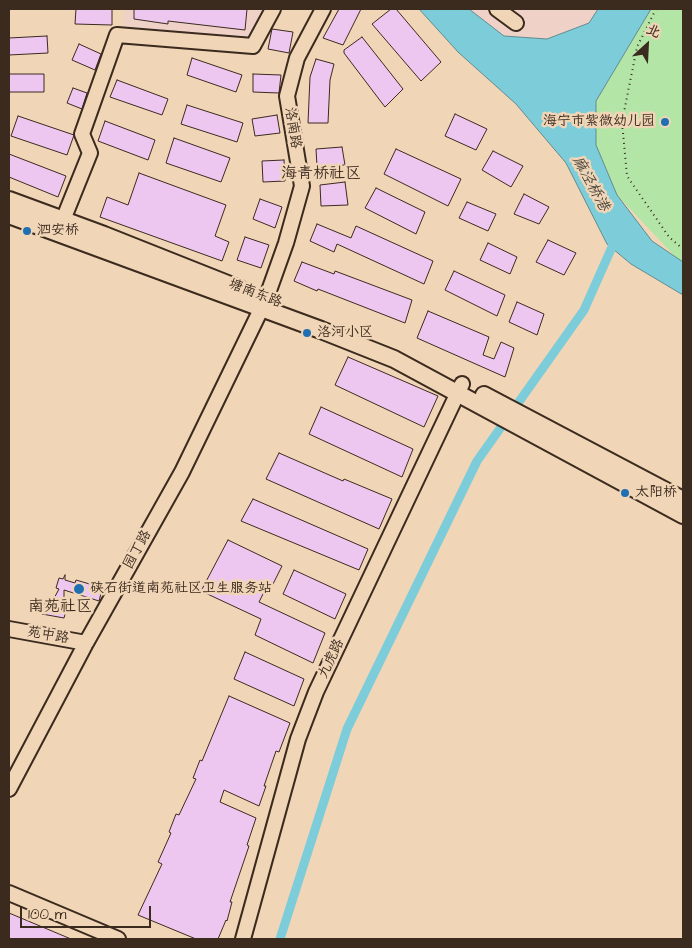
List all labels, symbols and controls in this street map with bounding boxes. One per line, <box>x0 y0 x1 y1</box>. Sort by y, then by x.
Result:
text: 北 <box>643 19 664 43</box>
north arrow <box>622 20 672 70</box>
street label: 洛南路 <box>280 106 304 150</box>
place label: 海宁市紫微幼儿园 <box>543 114 655 130</box>
marker: 海宁市紫微幼儿园 <box>659 116 671 128</box>
water label: 麻泾桥港 <box>568 153 612 215</box>
district label: 海青桥社区 <box>281 165 361 185</box>
place label: 泗安桥 <box>37 223 79 239</box>
marker: 泗安桥 <box>21 225 33 237</box>
street label: 塘南东路 <box>226 276 284 312</box>
place label: 洛河小区 <box>317 325 373 341</box>
marker: 洛河小区 <box>301 327 313 339</box>
place label: 太阳桥 <box>635 485 677 501</box>
marker: 太阳桥 <box>619 487 631 499</box>
street label: 园丁路 <box>120 528 156 572</box>
place label: 硖石街道南苑社区卫生服务站 <box>90 581 272 597</box>
marker: 硖石街道南苑社区卫生服务站 <box>72 582 86 596</box>
district label: 南苑社区 <box>28 598 92 618</box>
street label: 苑中路 <box>26 624 70 648</box>
street label: 九虎路 <box>316 636 348 682</box>
scale bar <box>22 896 154 928</box>
text: 100 m <box>28 904 67 925</box>

